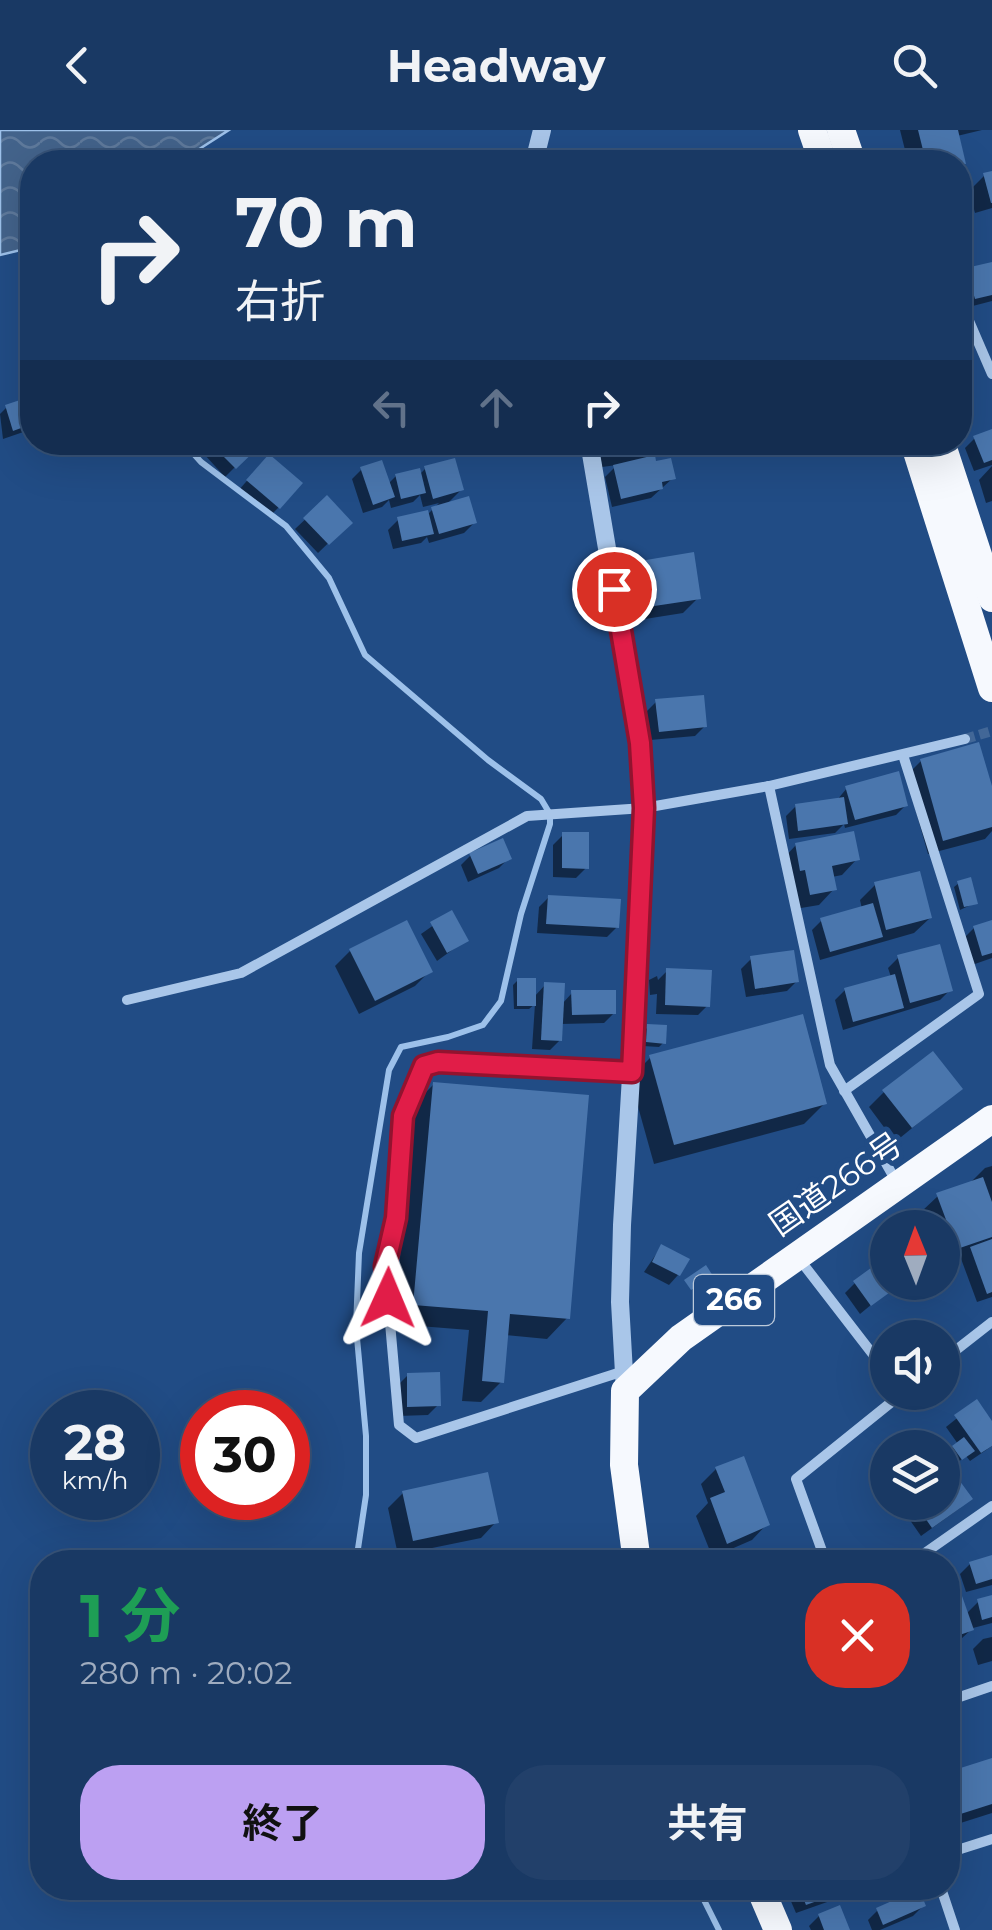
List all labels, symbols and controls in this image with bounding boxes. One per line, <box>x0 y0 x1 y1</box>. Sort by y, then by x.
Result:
icon: back <box>50 38 105 93</box>
text: Headway <box>387 38 605 93</box>
icon: search <box>887 38 942 93</box>
text: 70 m <box>235 179 418 265</box>
icon: right <box>70 190 200 320</box>
text: 右折 <box>235 273 325 328</box>
icon: left <box>364 380 419 435</box>
icon: ahead <box>469 380 524 435</box>
icon: right <box>574 380 629 435</box>
pin <box>572 547 657 632</box>
icon: arrive <box>587 562 642 617</box>
street label: 国道266号 <box>762 1124 910 1243</box>
north arrow <box>870 1210 960 1300</box>
map controls <box>870 1210 960 1520</box>
position arrow <box>336 1246 440 1350</box>
road number: 266 <box>694 1275 774 1325</box>
button: sound <box>870 1320 960 1410</box>
speed limit sign: 30 <box>180 1390 310 1520</box>
text: 28 <box>64 1412 126 1473</box>
button: layers <box>870 1430 960 1520</box>
text: km/h <box>62 1465 128 1495</box>
text: 1 分 <box>80 1579 181 1652</box>
button: close <box>805 1583 910 1688</box>
text: 280 m · 20:02 <box>80 1653 292 1692</box>
button: 終了 <box>80 1765 485 1880</box>
button: 共有 <box>505 1765 910 1880</box>

